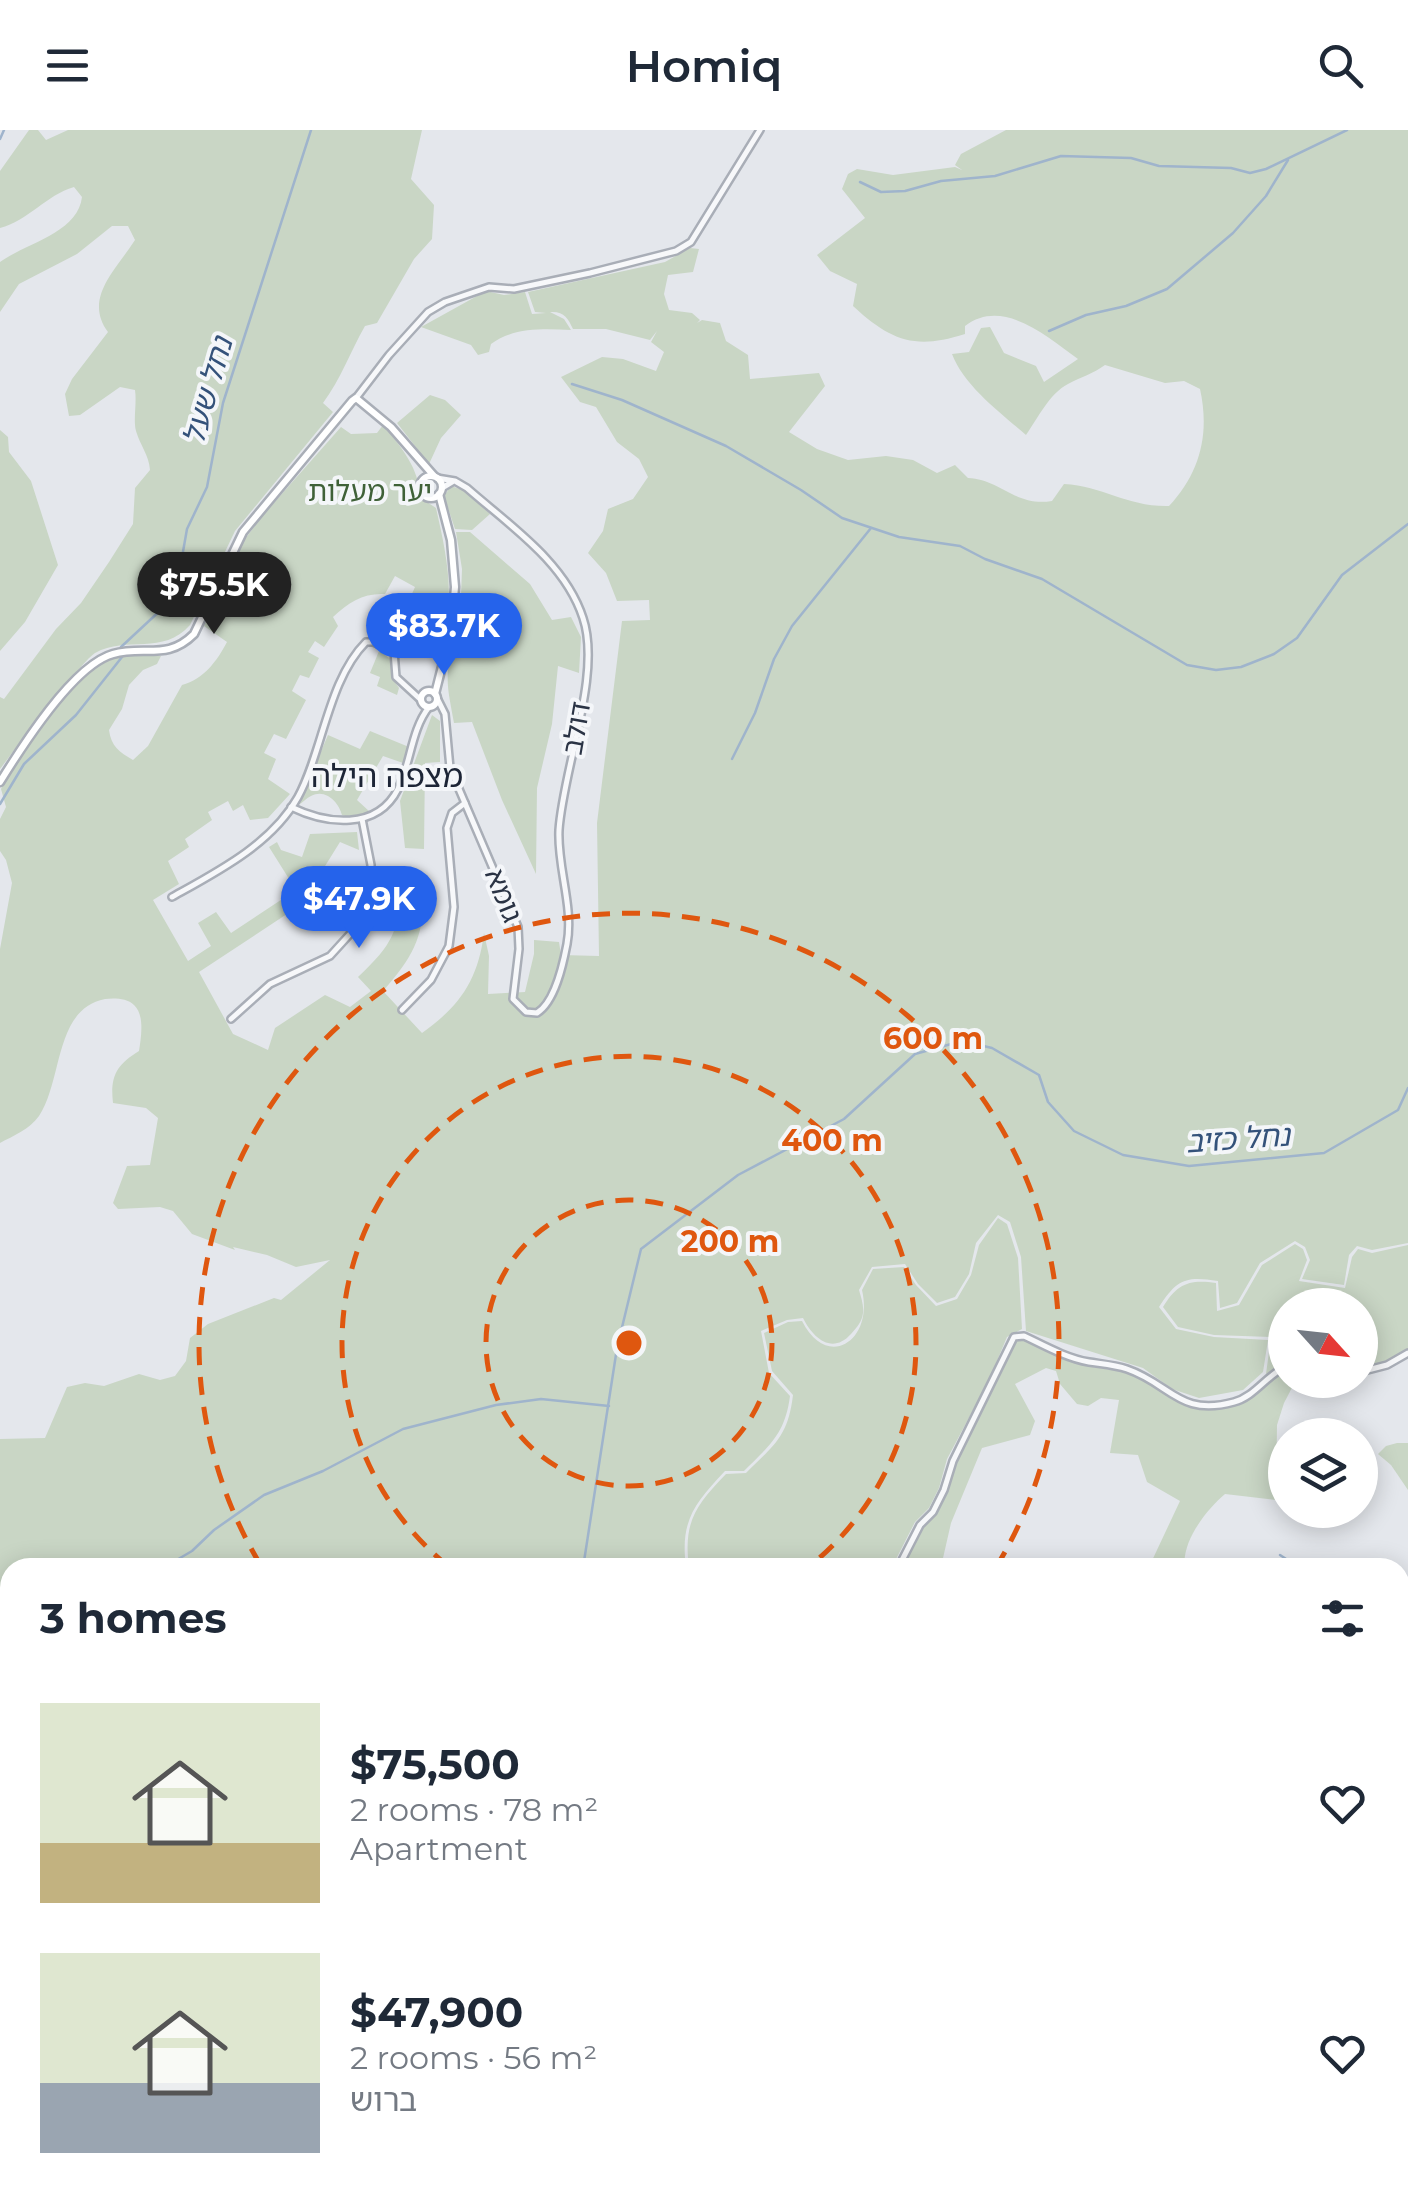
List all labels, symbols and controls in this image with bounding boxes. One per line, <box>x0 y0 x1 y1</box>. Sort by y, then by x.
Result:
icon: menu <box>40 38 95 93</box>
text: Homiq <box>626 38 782 93</box>
icon: search <box>1313 38 1368 93</box>
water label: נחל שעל <box>175 330 241 449</box>
park label: יער מעלות <box>308 474 432 508</box>
pin: $75.5K <box>133 552 295 637</box>
text: $75.5K <box>159 565 269 604</box>
pin: $83.7K <box>363 593 525 678</box>
text: $83.7K <box>388 606 500 645</box>
street label: דולב <box>555 699 597 757</box>
district label: מצפה הילה <box>311 756 463 795</box>
street label: גומא <box>478 863 530 927</box>
pin: $47.9K <box>278 866 440 951</box>
text: $47.9K <box>303 879 415 918</box>
text: 600 m <box>883 1020 983 1057</box>
water label: נחל כזיב <box>1185 1116 1294 1161</box>
text: 400 m <box>781 1122 883 1159</box>
text: 200 m <box>681 1223 779 1260</box>
north arrow <box>1268 1288 1378 1398</box>
map controls <box>1268 1288 1378 1528</box>
centre of rings <box>611 1325 647 1361</box>
button: layers <box>1268 1418 1378 1528</box>
icon: filters <box>1315 1591 1370 1646</box>
text: 3 homes <box>40 1592 226 1644</box>
text: $75,500 <box>350 1738 520 1790</box>
icon: home <box>120 1743 240 1863</box>
icon: heart <box>1315 1776 1370 1831</box>
text: 2 rooms · 78 m² <box>350 1790 598 1829</box>
text: Apartment <box>350 1829 528 1868</box>
text: $47,900 <box>350 1986 523 2038</box>
icon: home <box>120 1993 240 2113</box>
icon: heart <box>1315 2026 1370 2081</box>
text: 2 rooms · 56 m² <box>350 2038 597 2077</box>
text: ברוש <box>350 2080 417 2119</box>

